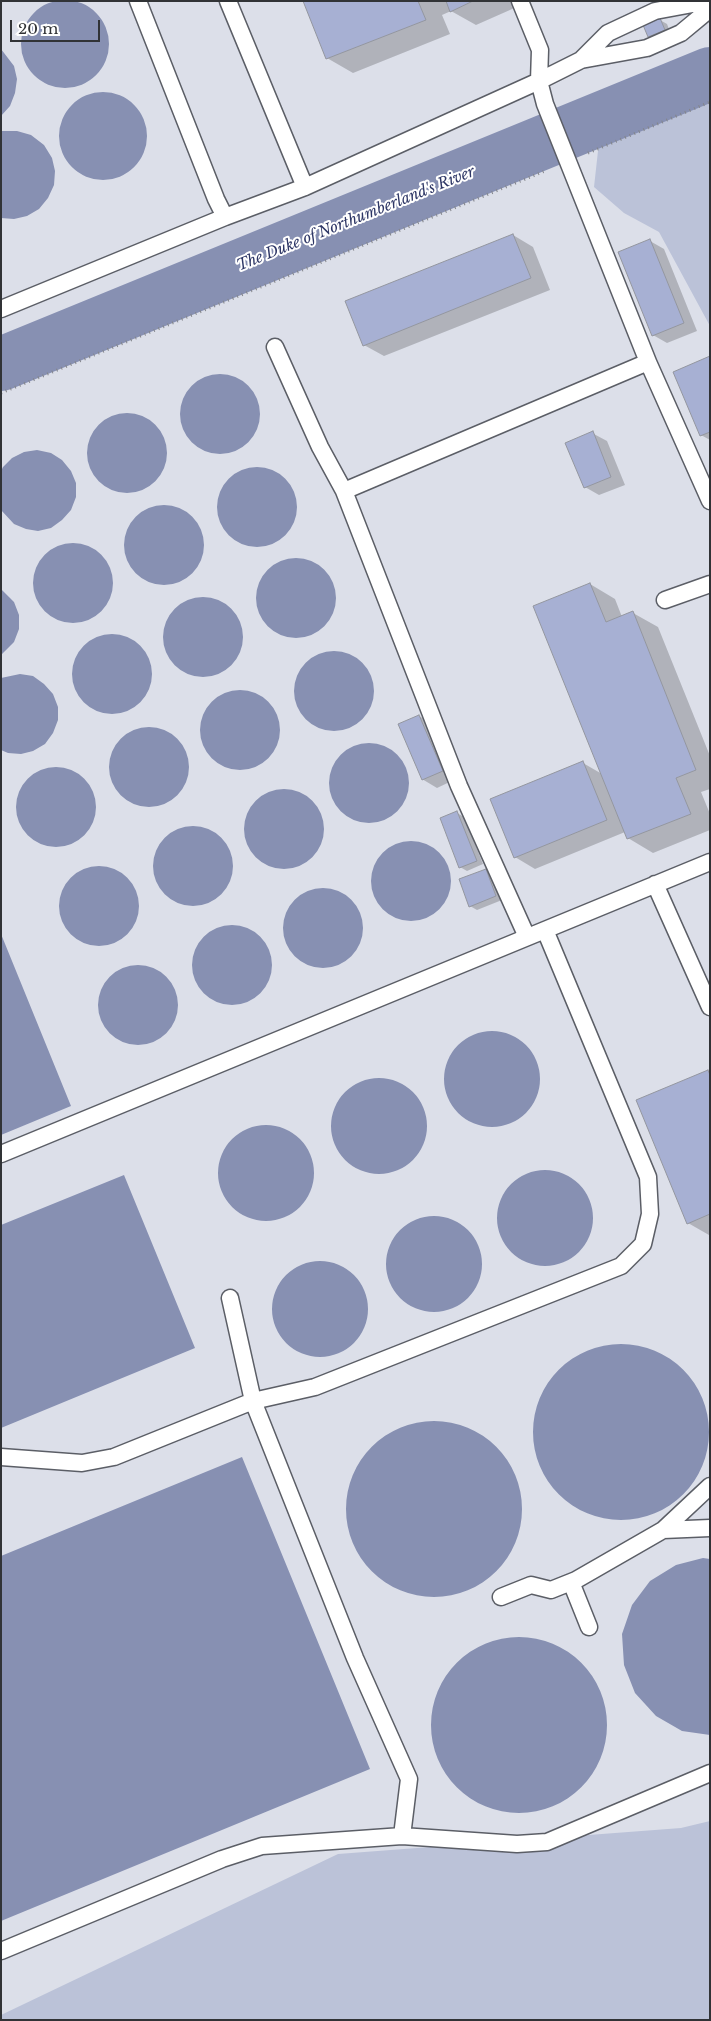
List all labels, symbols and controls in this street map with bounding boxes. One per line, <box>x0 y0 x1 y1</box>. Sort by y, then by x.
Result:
scale bar <box>12 10 102 42</box>
text: 20 m <box>18 19 58 38</box>
water label: The Duke of Northumberland's River <box>234 163 478 275</box>

